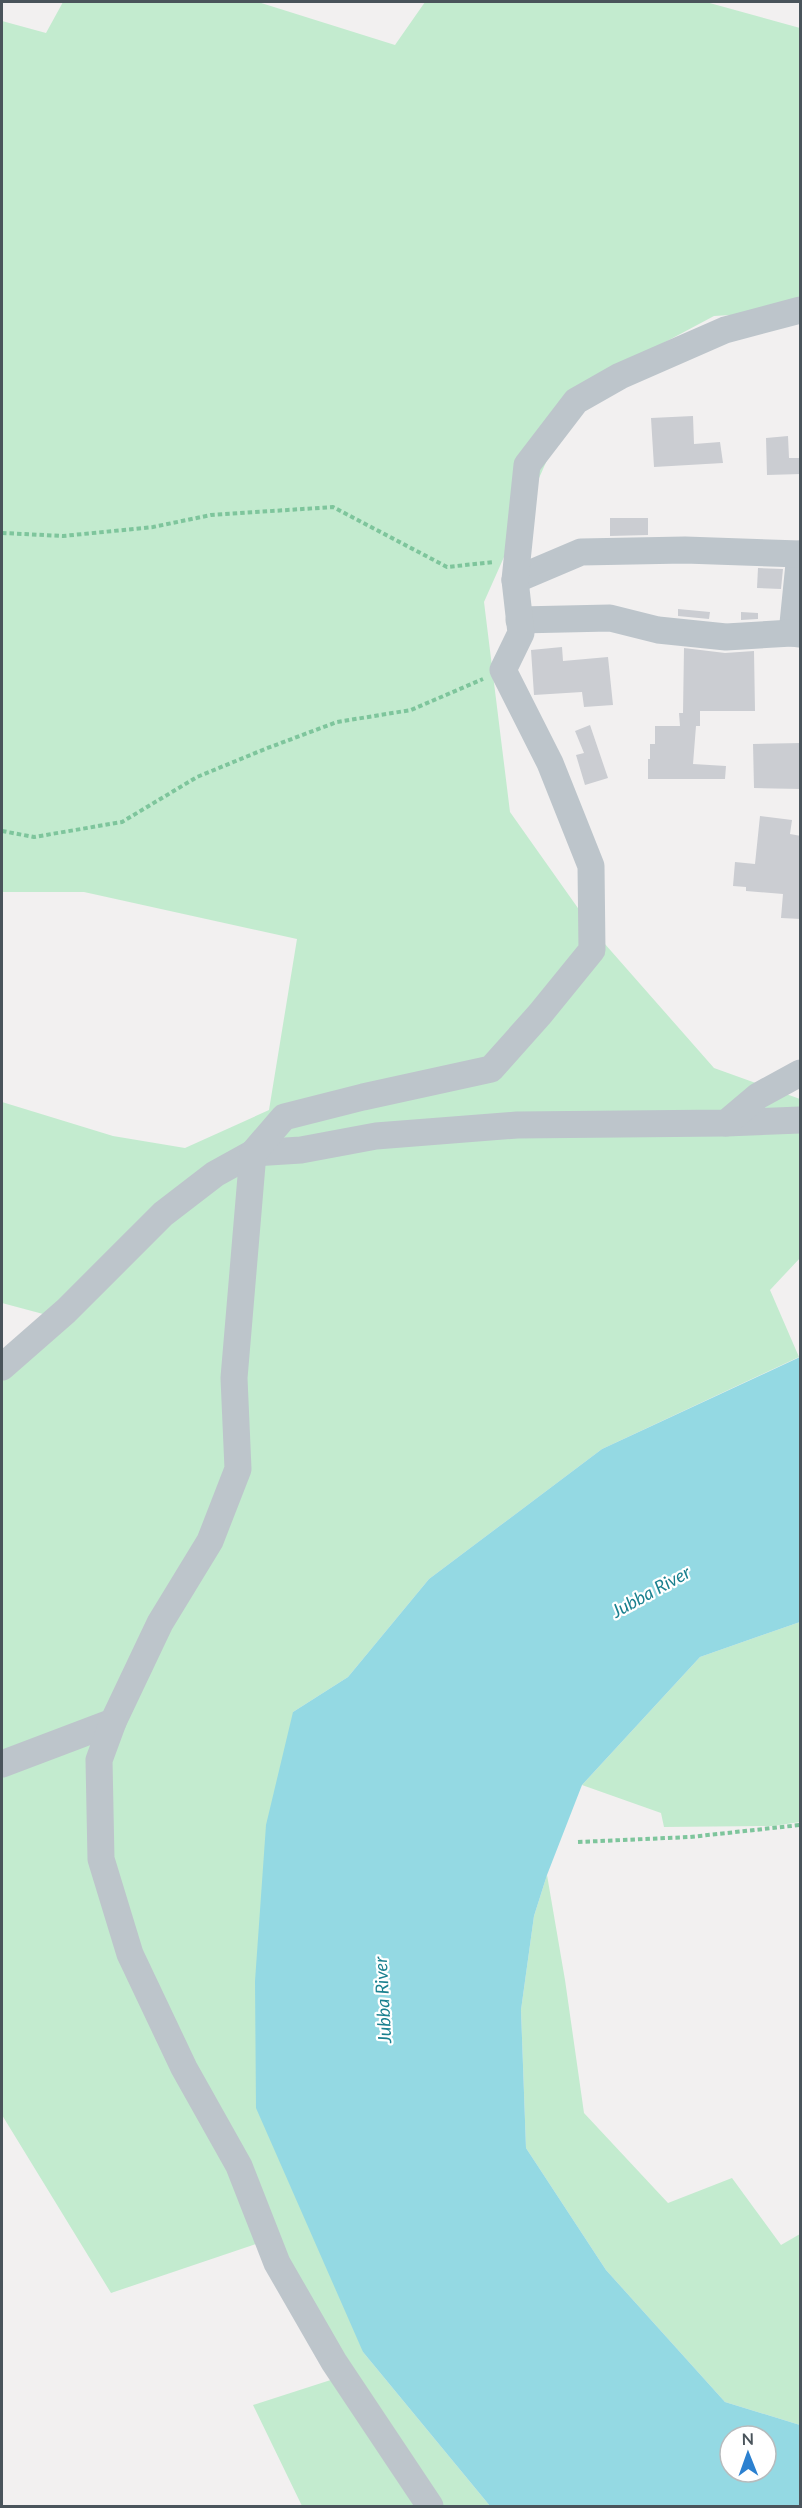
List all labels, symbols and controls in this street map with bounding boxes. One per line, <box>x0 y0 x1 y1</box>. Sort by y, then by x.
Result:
water label: Jubba River <box>606 1560 694 1622</box>
water label: Jubba River <box>369 1955 395 2045</box>
north arrow <box>718 2424 778 2484</box>
text: N <box>741 2429 754 2448</box>

